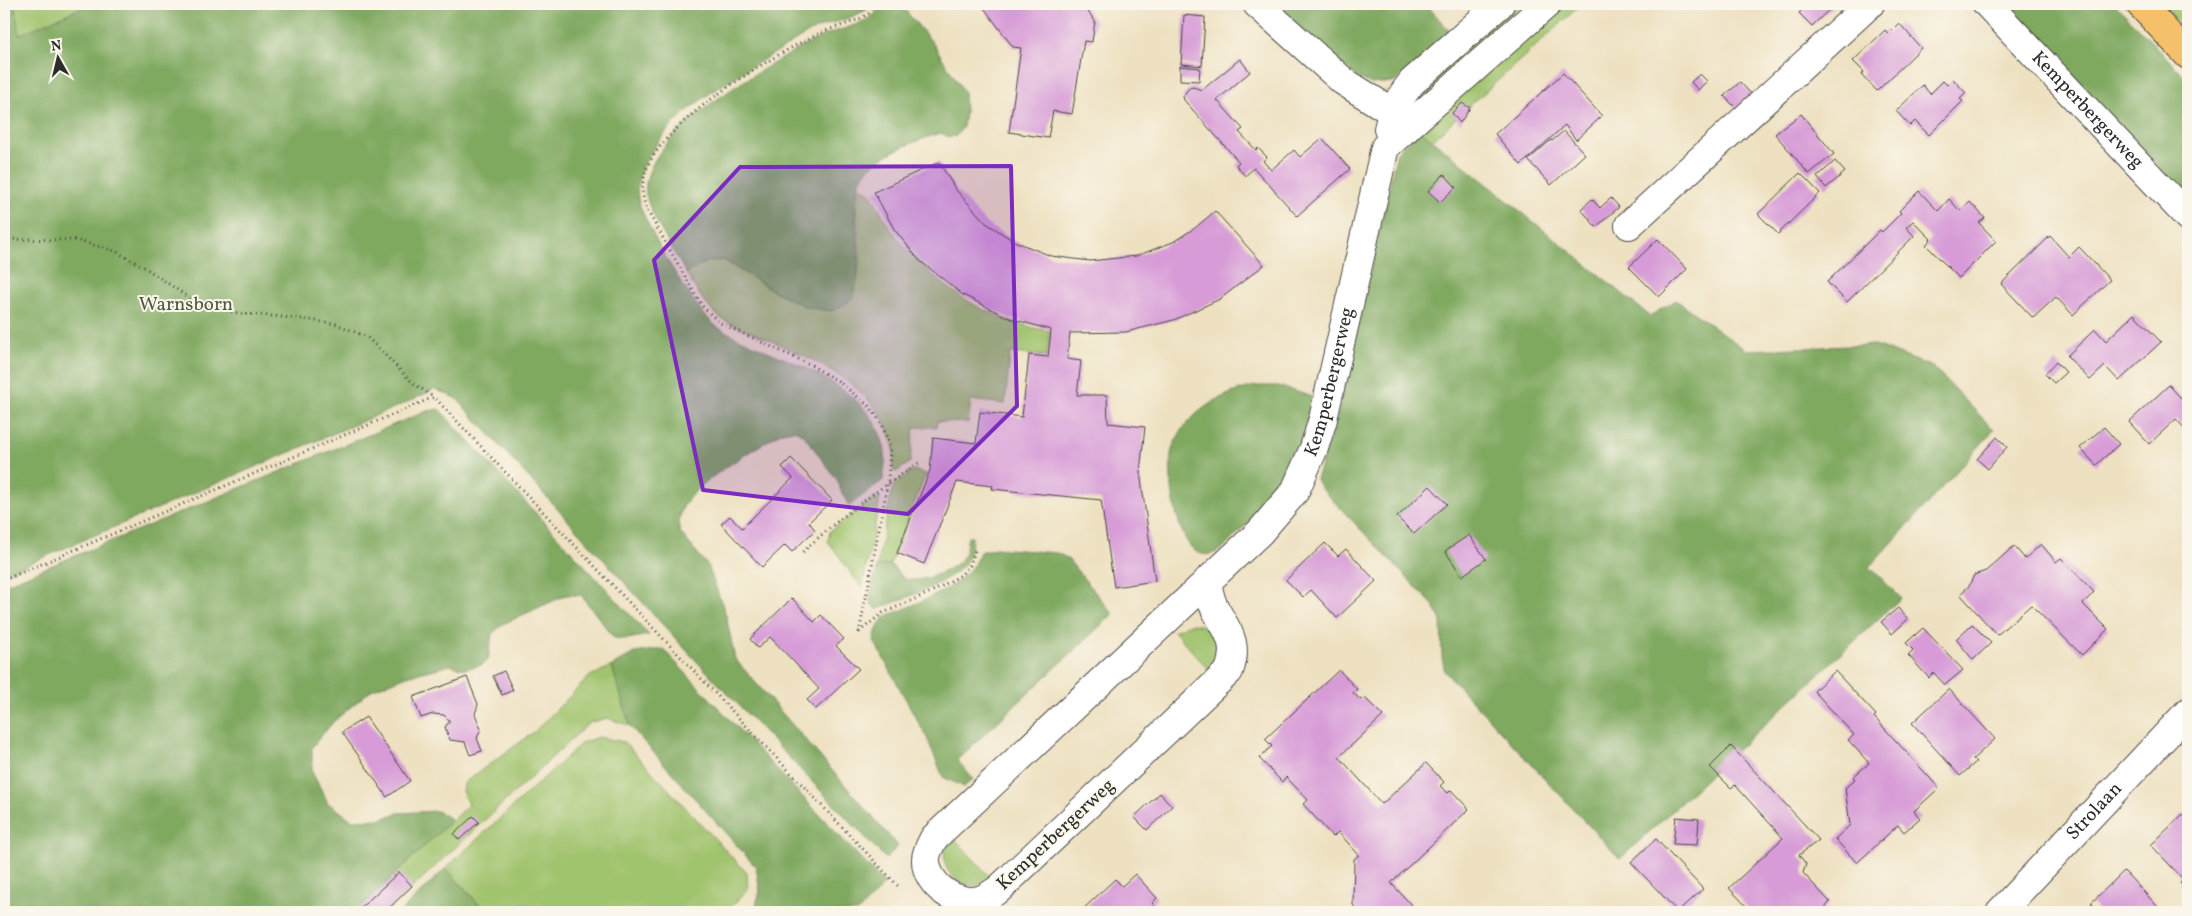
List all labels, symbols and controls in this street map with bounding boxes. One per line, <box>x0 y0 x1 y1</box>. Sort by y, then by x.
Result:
north arrow <box>32 32 82 82</box>
text: N <box>50 36 63 57</box>
street label: Kemperbergerweg <box>2025 46 2149 175</box>
park label: Warnsborn <box>139 292 233 318</box>
street label: Kemperbergerweg <box>1299 305 1361 461</box>
street label: Kemperbergerweg <box>991 773 1121 897</box>
street label: Strolaan <box>2061 777 2128 846</box>

